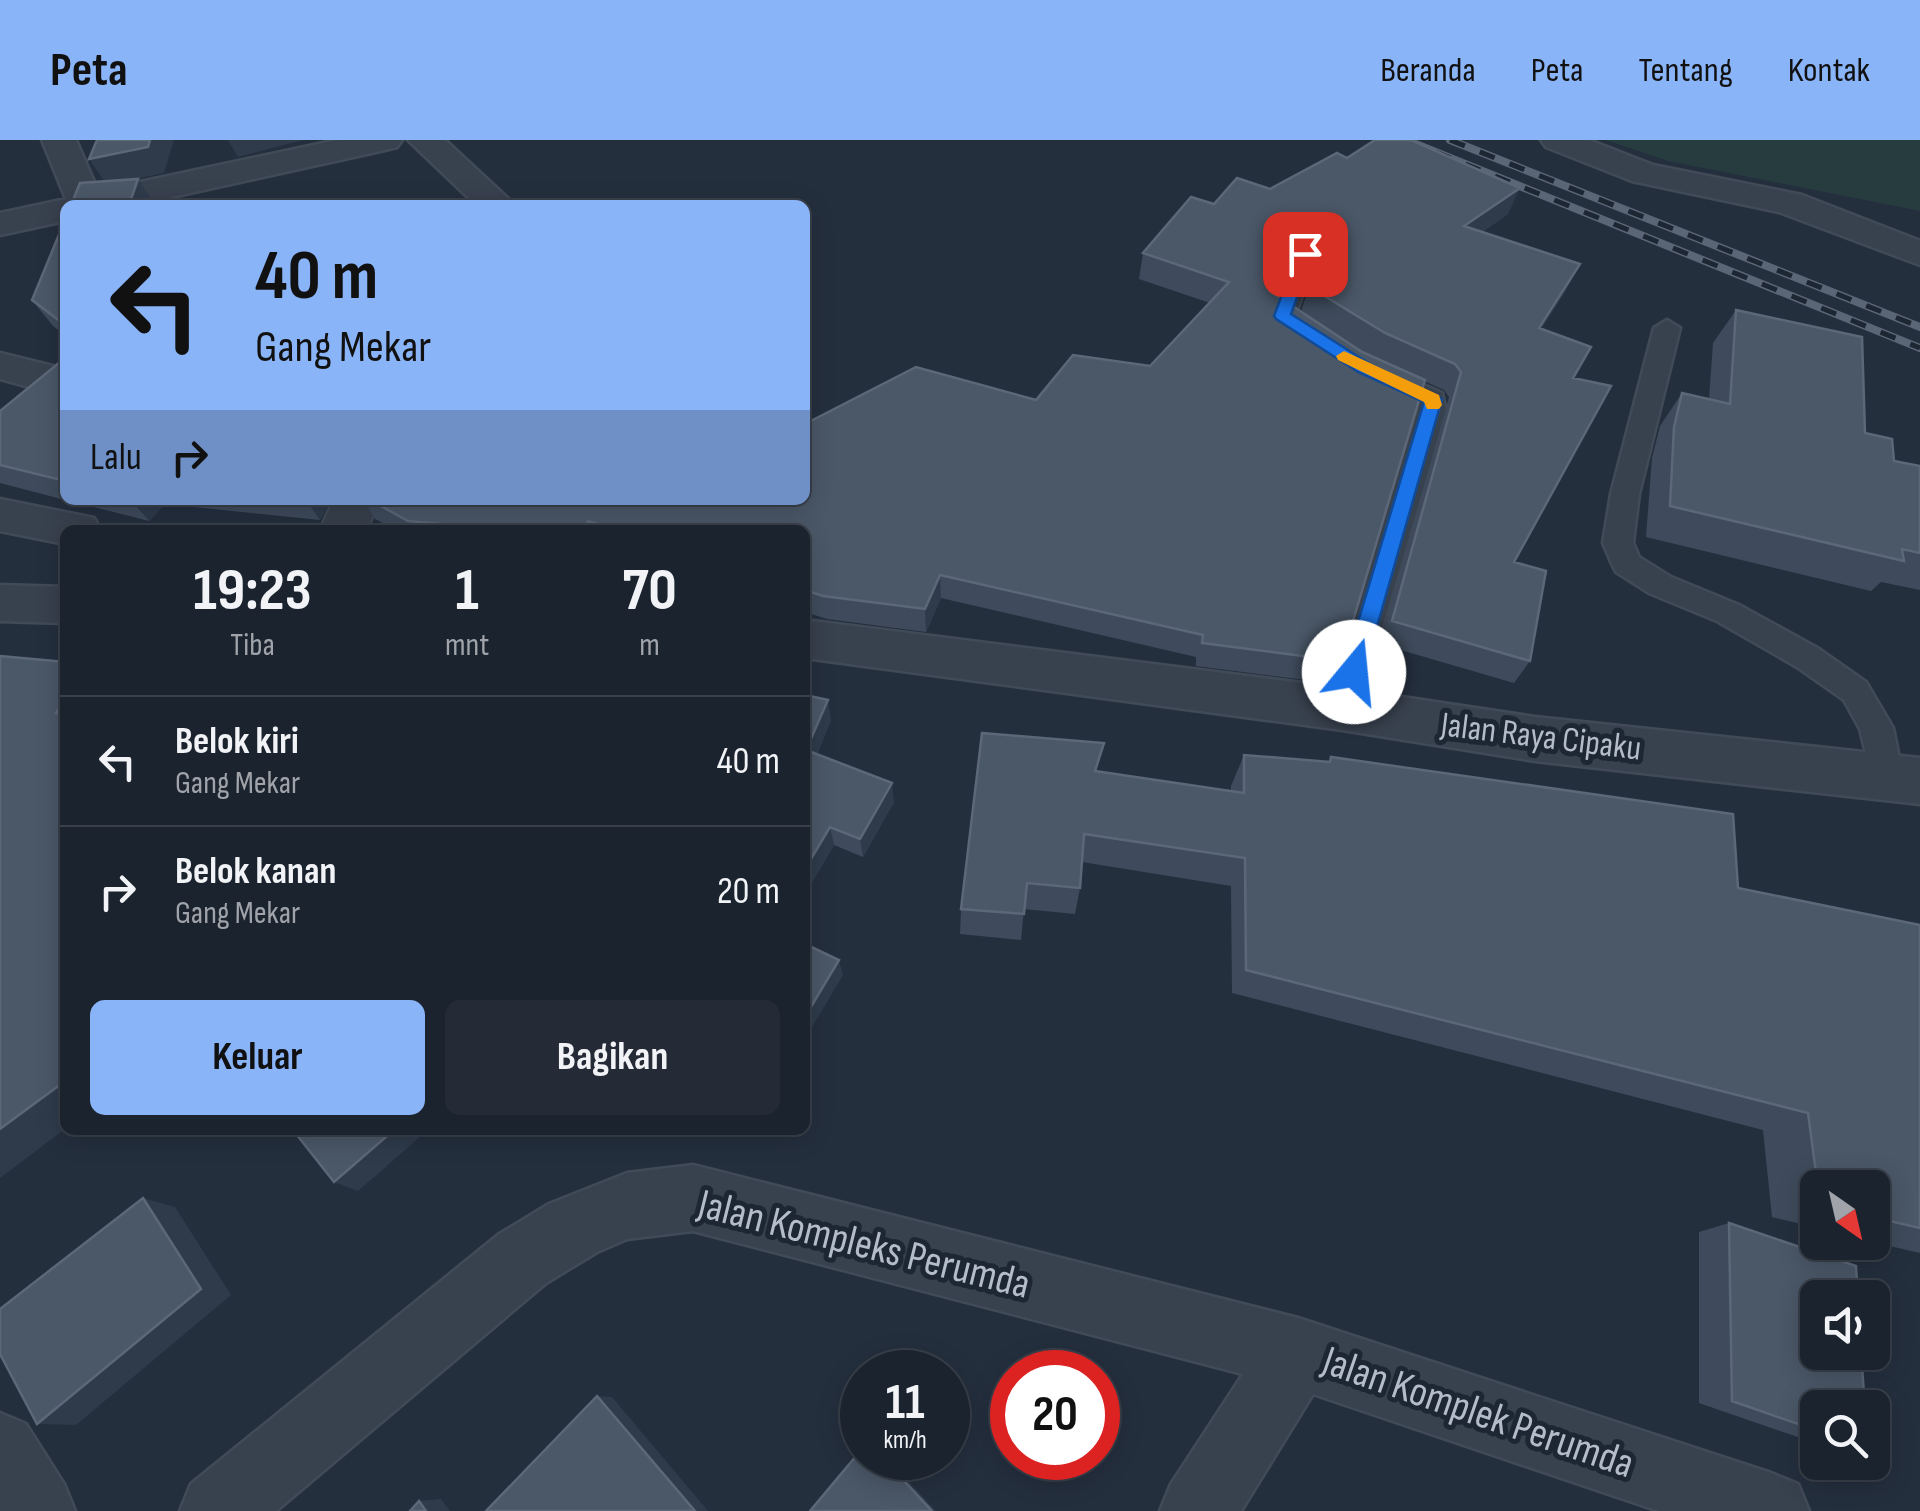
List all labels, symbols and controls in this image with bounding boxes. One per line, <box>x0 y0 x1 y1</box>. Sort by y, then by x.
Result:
text: Peta <box>50 42 128 99</box>
text: Beranda <box>1380 49 1476 92</box>
text: Peta <box>1531 49 1584 92</box>
text: Tentang <box>1639 49 1733 92</box>
text: Kontak <box>1788 49 1870 92</box>
pin <box>1263 212 1348 297</box>
icon: arrive <box>1278 227 1333 282</box>
text: 40 m <box>255 235 378 319</box>
icon: left <box>90 240 220 370</box>
text: Gang Mekar <box>255 320 431 375</box>
icon: right <box>162 430 217 485</box>
text: Lalu <box>90 435 142 480</box>
text: 19:23 <box>193 555 312 627</box>
text: 1 <box>455 555 479 627</box>
text: 70 <box>622 555 677 627</box>
position arrow <box>1302 620 1406 724</box>
text: Tiba <box>230 626 275 665</box>
text: mnt <box>445 626 489 665</box>
text: m <box>639 626 660 665</box>
street label: Jalan Raya Cipaku <box>1437 703 1644 771</box>
text: Belok kiri <box>175 719 299 764</box>
icon: left <box>90 734 145 789</box>
text: 40 m <box>717 739 780 784</box>
text: Gang Mekar <box>175 764 300 803</box>
text: Belok kanan <box>175 849 336 894</box>
icon: right <box>90 864 145 919</box>
text: 20 m <box>717 869 780 914</box>
text: Gang Mekar <box>175 894 300 933</box>
button: Keluar <box>90 1000 425 1115</box>
button: Bagikan <box>445 1000 780 1115</box>
north arrow <box>1800 1170 1890 1260</box>
map controls <box>1800 1170 1890 1480</box>
street label: Jalan Kompleks Perumda <box>692 1179 1035 1311</box>
button: sound <box>1800 1280 1890 1370</box>
street label: Jalan Komplek Perumda <box>1315 1336 1640 1490</box>
speed limit sign: 20 <box>990 1350 1120 1480</box>
text: 11 <box>885 1373 925 1433</box>
button: search <box>1800 1390 1890 1480</box>
text: km/h <box>883 1425 927 1456</box>

